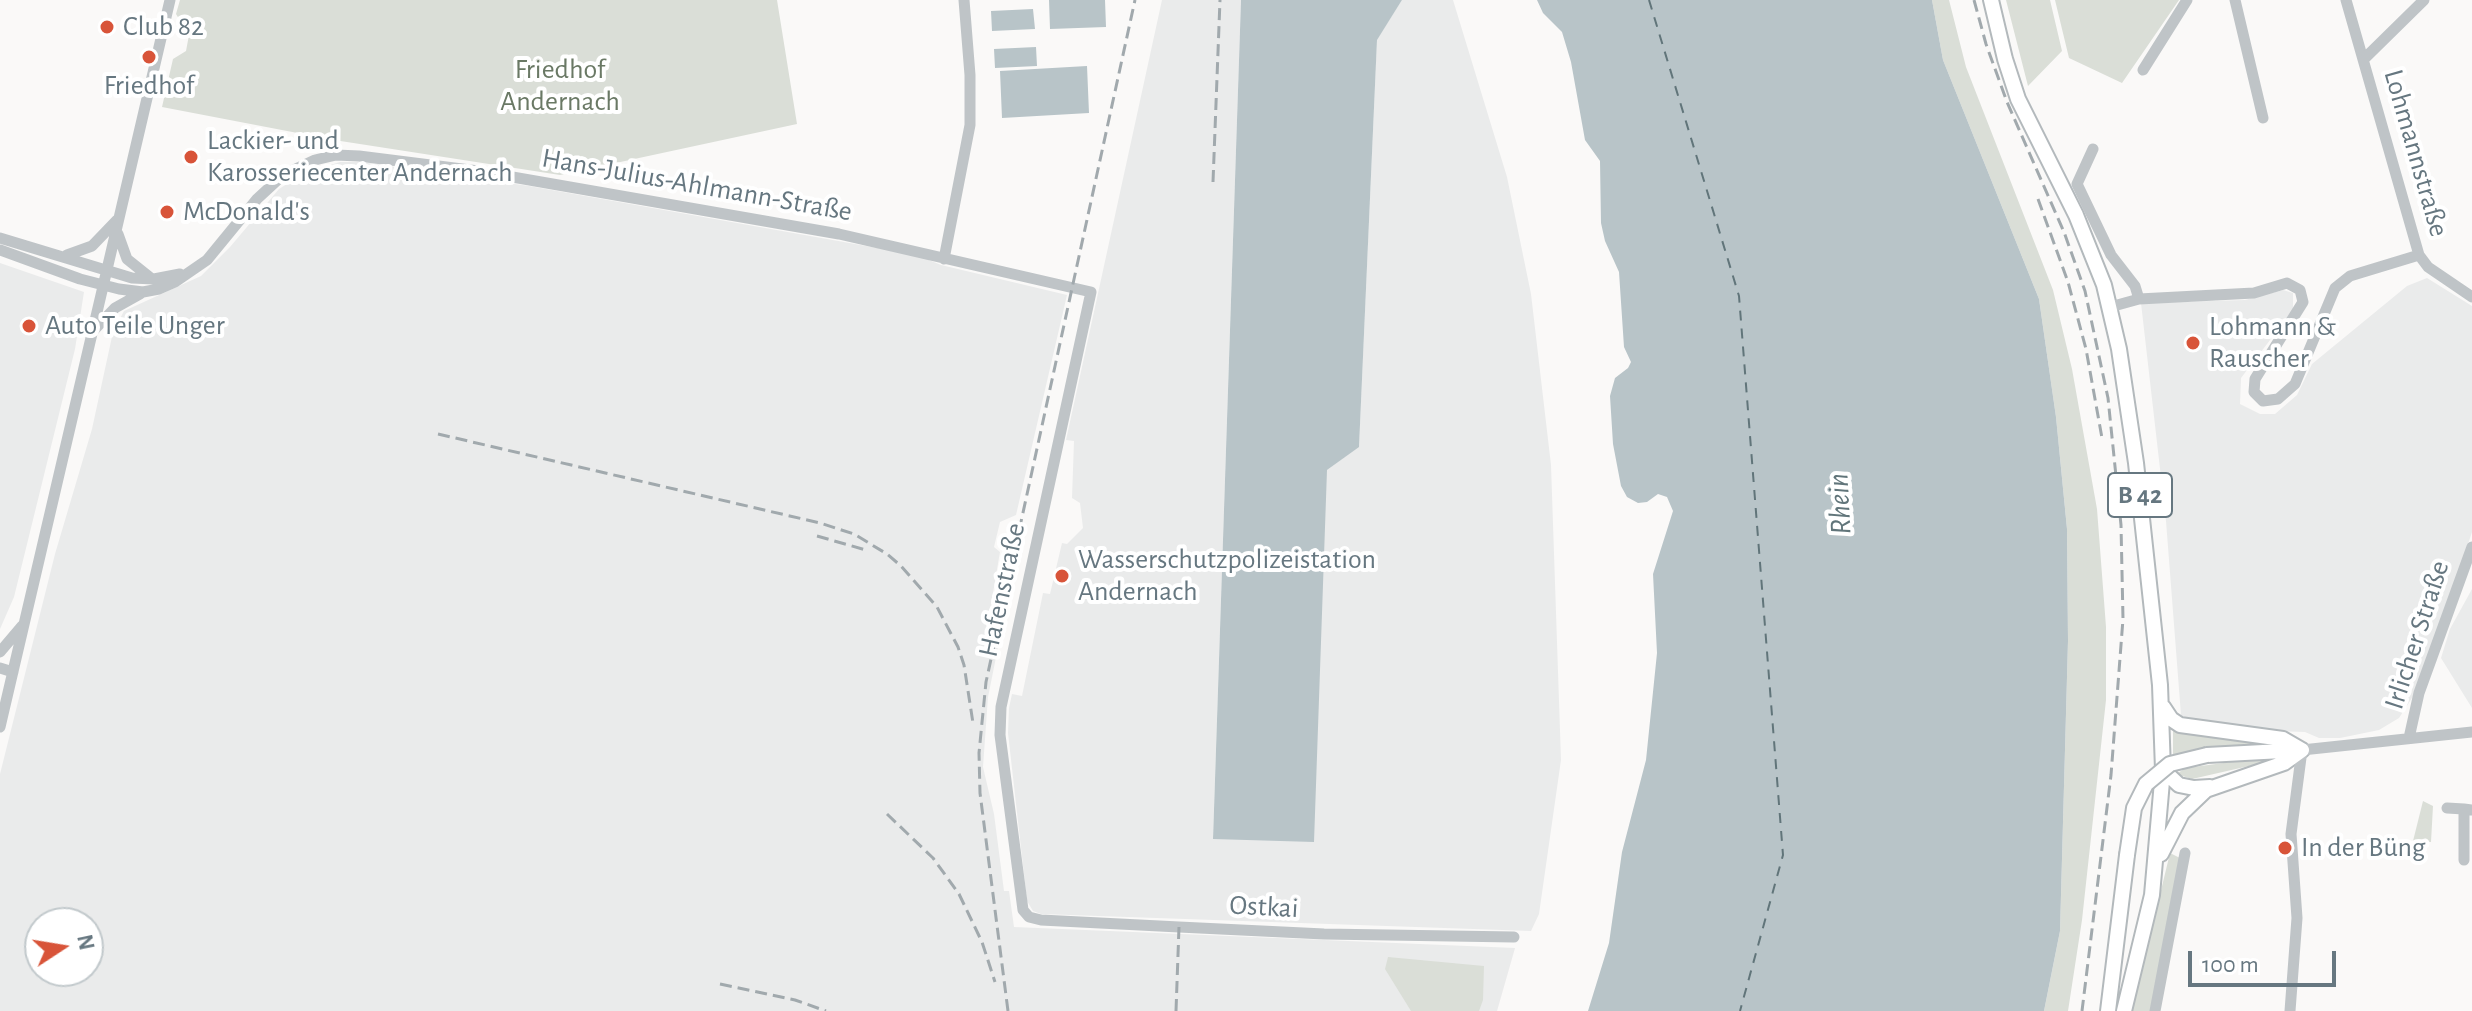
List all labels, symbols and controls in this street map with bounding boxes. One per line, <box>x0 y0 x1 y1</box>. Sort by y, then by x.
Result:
place label: Club 82 <box>123 10 204 44</box>
marker: Club 82 <box>98 18 116 36</box>
marker: Friedhof <box>140 48 158 66</box>
park label: Friedhof Andernach <box>500 53 620 119</box>
street label: Lohmannstraße <box>2376 66 2456 240</box>
place label: Friedhof <box>104 69 194 103</box>
place label: Lackier- und Karosseriecenter Andernach <box>207 124 513 190</box>
street label: Hans-Julius-Ahlmann-Straße <box>539 141 855 229</box>
marker: Lackier- und Karosseriecenter Andernach <box>182 148 200 166</box>
place label: McDonald's <box>183 195 310 229</box>
marker: McDonald's <box>158 203 176 221</box>
place label: Auto Teile Unger <box>45 309 225 343</box>
place label: Lohmann & Rauscher <box>2209 310 2336 376</box>
marker: Auto Teile Unger <box>20 317 38 335</box>
marker: Lohmann & Rauscher <box>2184 334 2202 352</box>
water label: Rhein <box>1820 472 1860 536</box>
road number: B 42 <box>2108 473 2172 517</box>
street label: Hafenstraße <box>971 520 1033 660</box>
place label: Wasserschutzpolizeistation Andernach <box>1078 543 1376 609</box>
street label: Irlicher Straße <box>2377 556 2457 714</box>
marker: Wasserschutzpolizeistation Andernach <box>1053 567 1071 585</box>
place label: In der Büng <box>2301 831 2425 865</box>
marker: In der Büng <box>2276 839 2294 857</box>
street label: Ostkai <box>1229 888 1299 926</box>
north arrow <box>24 907 104 987</box>
text: N <box>73 933 98 952</box>
scale bar <box>2192 935 2340 985</box>
text: 100 m <box>2202 953 2259 977</box>

